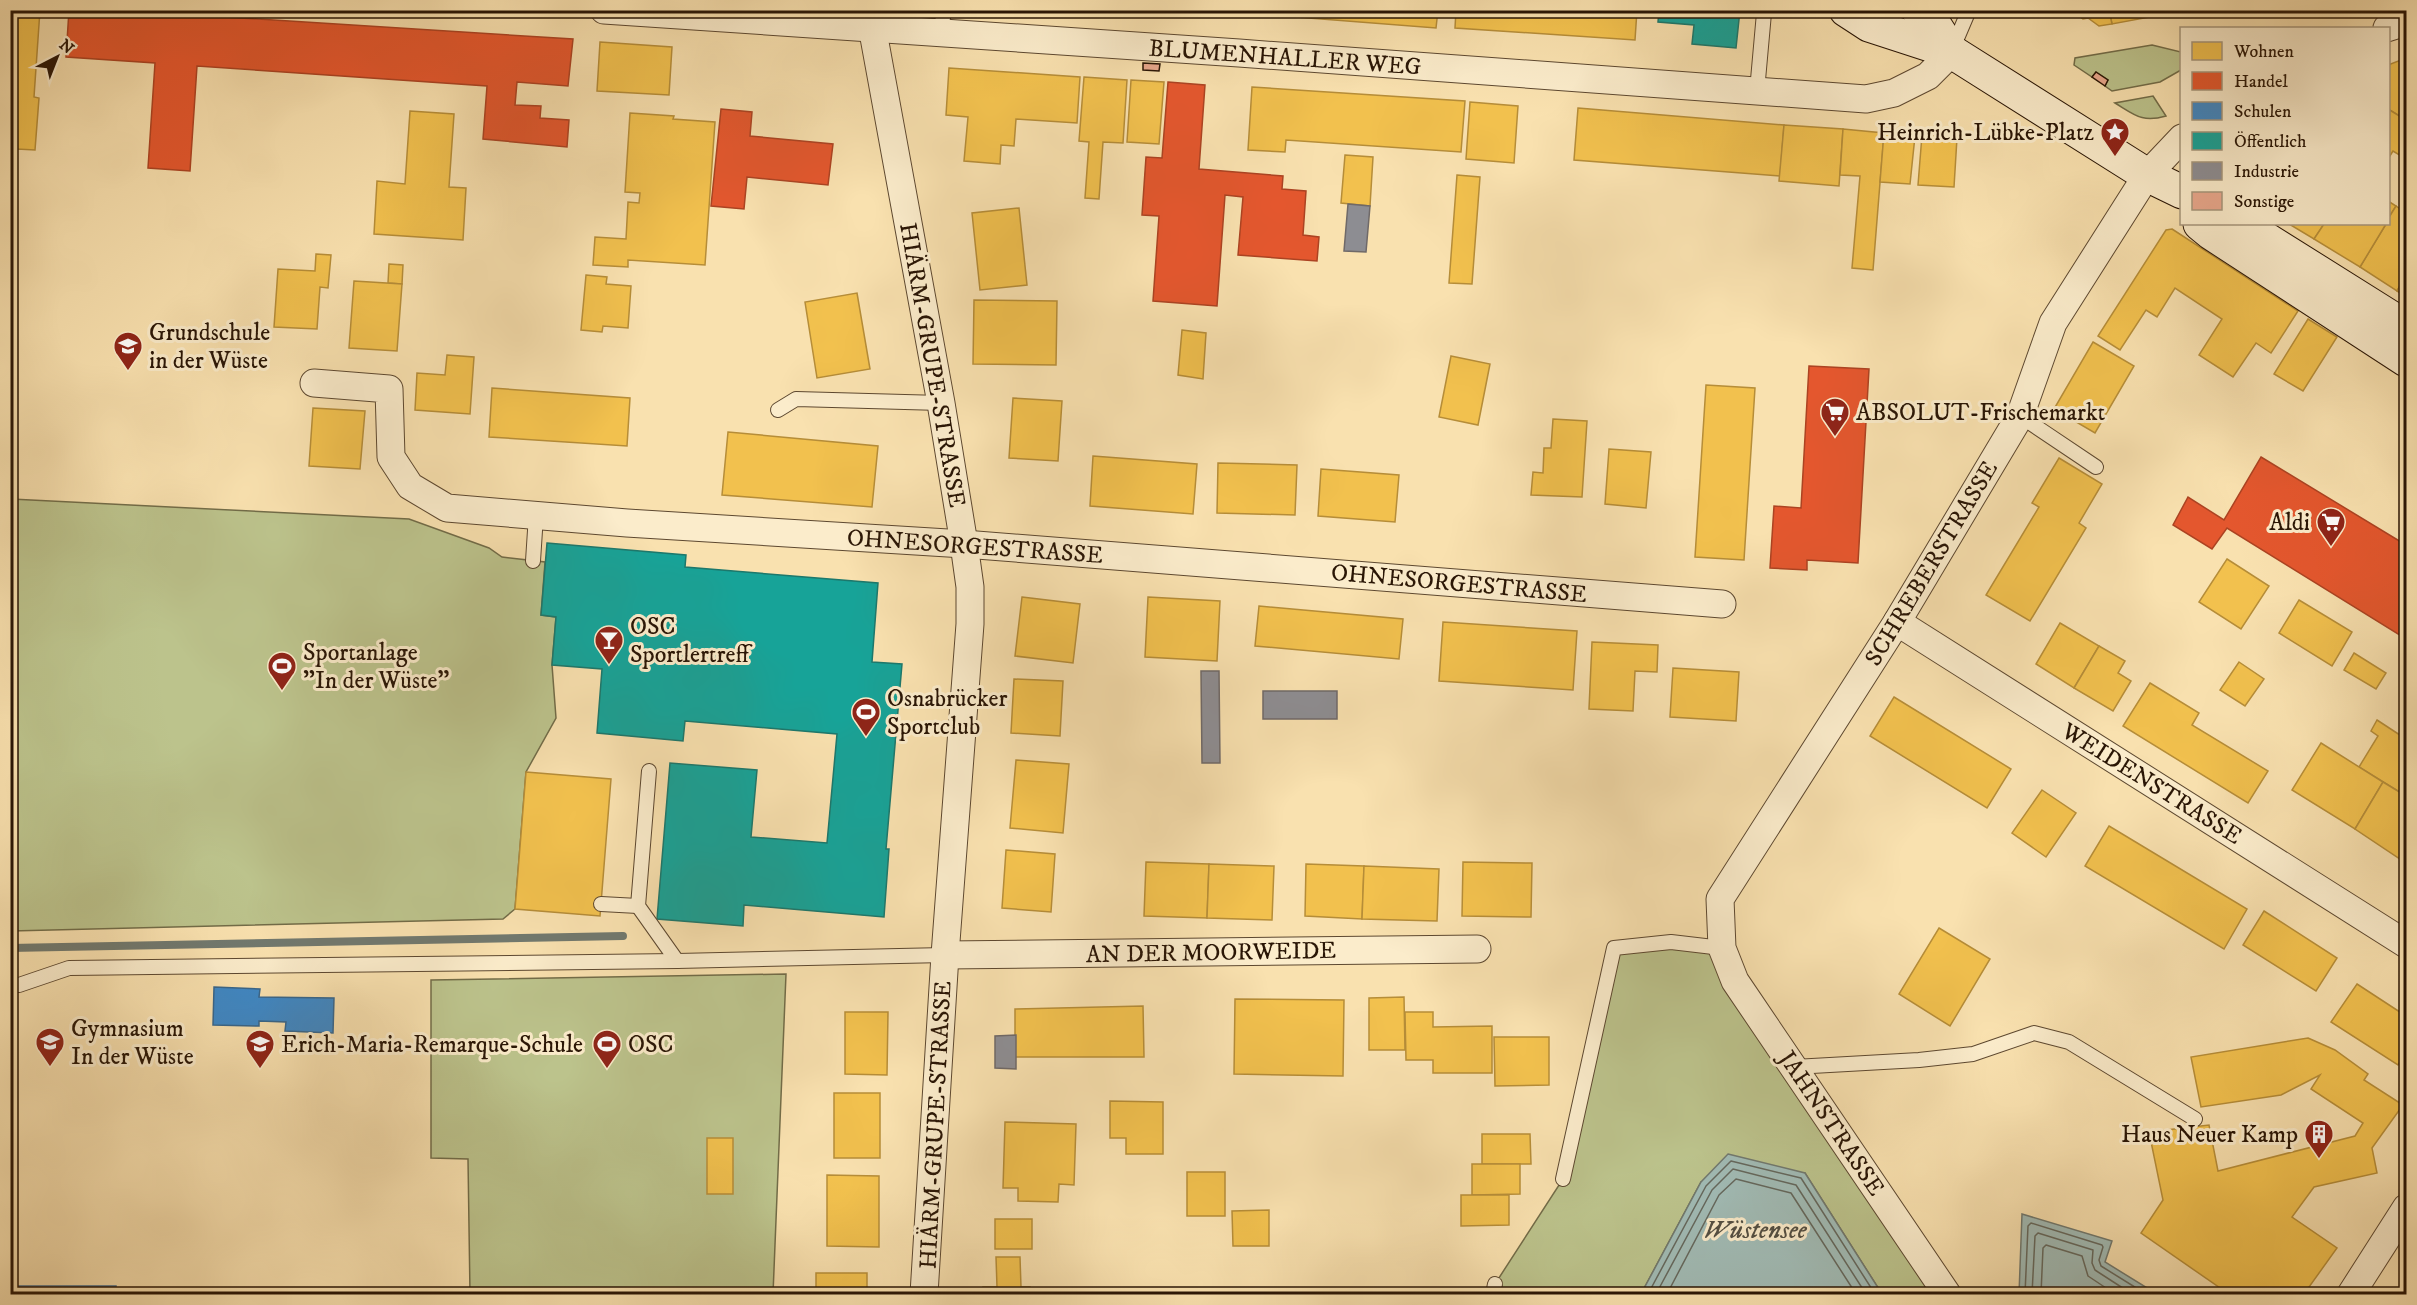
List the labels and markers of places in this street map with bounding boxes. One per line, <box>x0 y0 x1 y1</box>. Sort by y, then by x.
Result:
place icon: Heinrich-Lübke-Platz <box>2099 116 2131 158</box>
place label: Heinrich-Lübke-Platz <box>1877 118 2095 148</box>
place label: Grundschule in der Wüste <box>149 318 270 376</box>
school or university icon: Grundschule in der Wüste <box>112 330 144 372</box>
supermarket icon: ABSOLUT-Frischemarkt <box>1819 396 1851 438</box>
place label: ABSOLUT-Frischemarkt <box>1856 398 2106 428</box>
supermarket icon: Aldi <box>2315 506 2347 548</box>
place label: Aldi <box>2269 508 2310 538</box>
place label: OSC Sportlertreff <box>630 612 752 670</box>
bar icon: OSC Sportlertreff <box>593 624 625 666</box>
place label: Sportanlage "In der Wüste" <box>303 638 450 696</box>
sports icon: Sportanlage "In der Wüste" <box>266 650 298 692</box>
place label: Osnabrücker Sportclub <box>887 684 1007 742</box>
sports icon: Osnabrücker Sportclub <box>850 696 882 738</box>
place label: Gymnasium In der Wüste <box>71 1014 194 1072</box>
school or university icon: Gymnasium In der Wüste <box>34 1026 66 1068</box>
school or university icon: Erich-Maria-Remarque-Schule <box>244 1028 276 1070</box>
sports icon: OSC <box>591 1028 623 1070</box>
place label: Erich-Maria-Remarque-Schule <box>281 1030 583 1060</box>
place label: OSC <box>628 1030 674 1060</box>
building icon: Haus Neuer Kamp <box>2303 1118 2335 1160</box>
place label: Haus Neuer Kamp <box>2121 1120 2298 1150</box>

